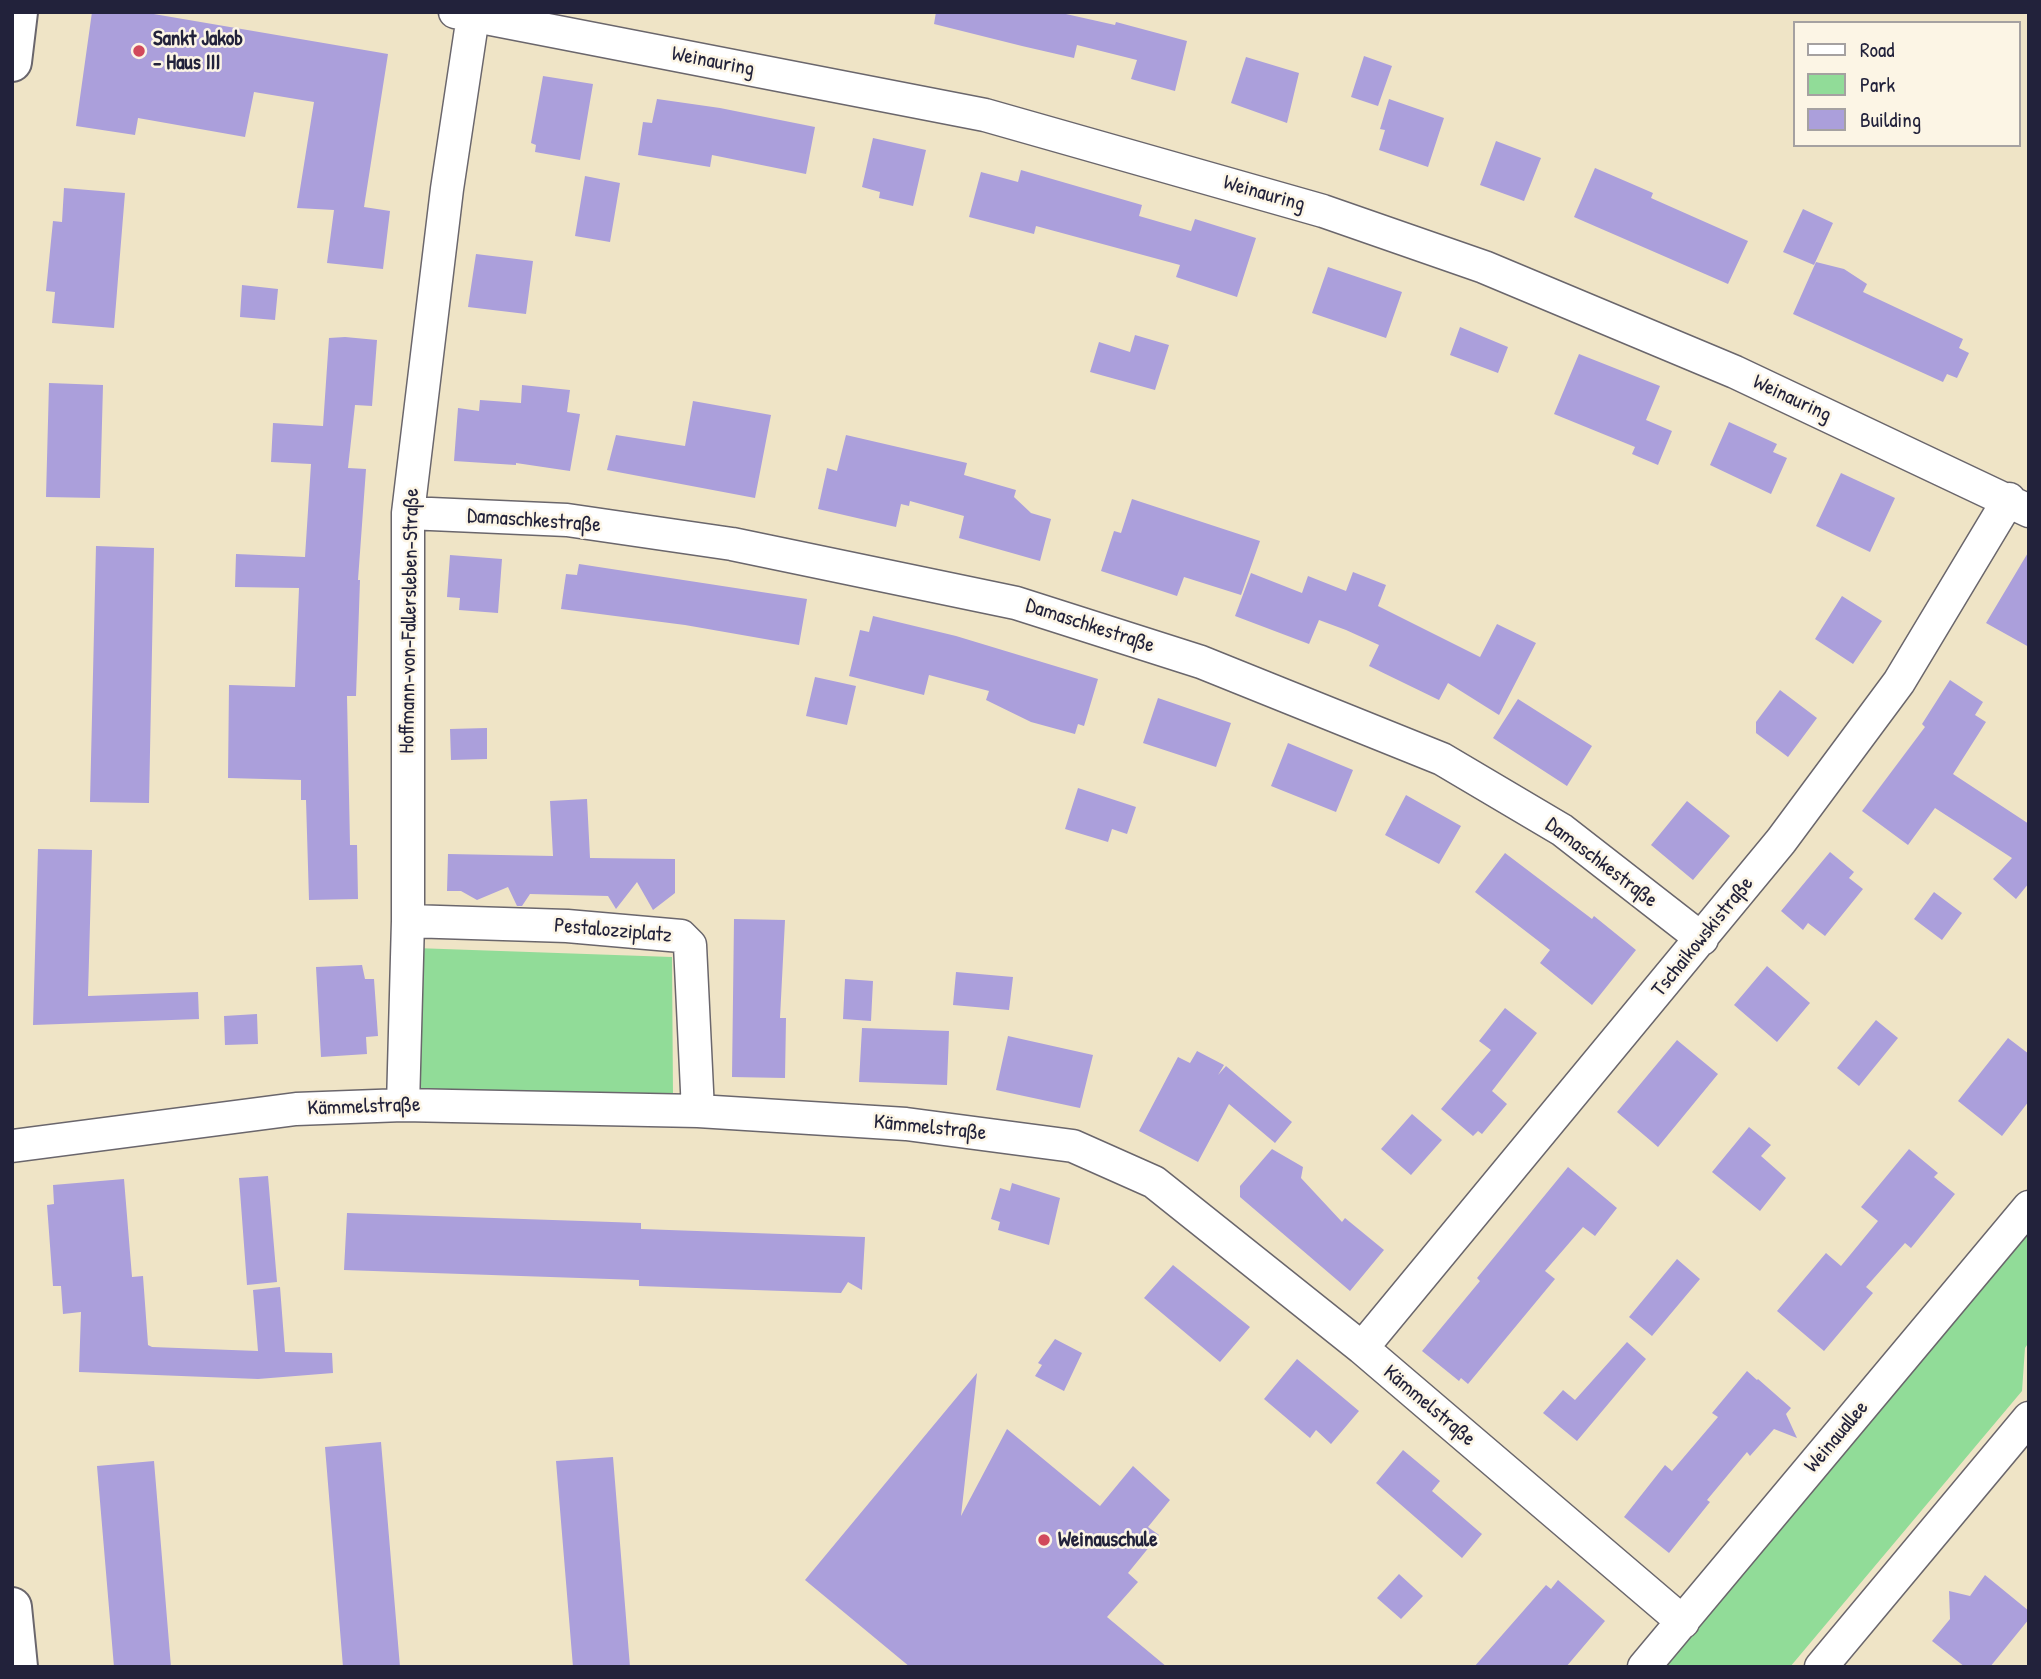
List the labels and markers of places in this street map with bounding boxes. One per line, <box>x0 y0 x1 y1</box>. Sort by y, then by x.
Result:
place label: Sankt Jakob - Haus III <box>153 26 243 76</box>
marker: Sankt Jakob - Haus III <box>131 43 147 59</box>
place label: Weinauschule <box>1058 1527 1158 1553</box>
marker: Weinauschule <box>1036 1532 1052 1548</box>

